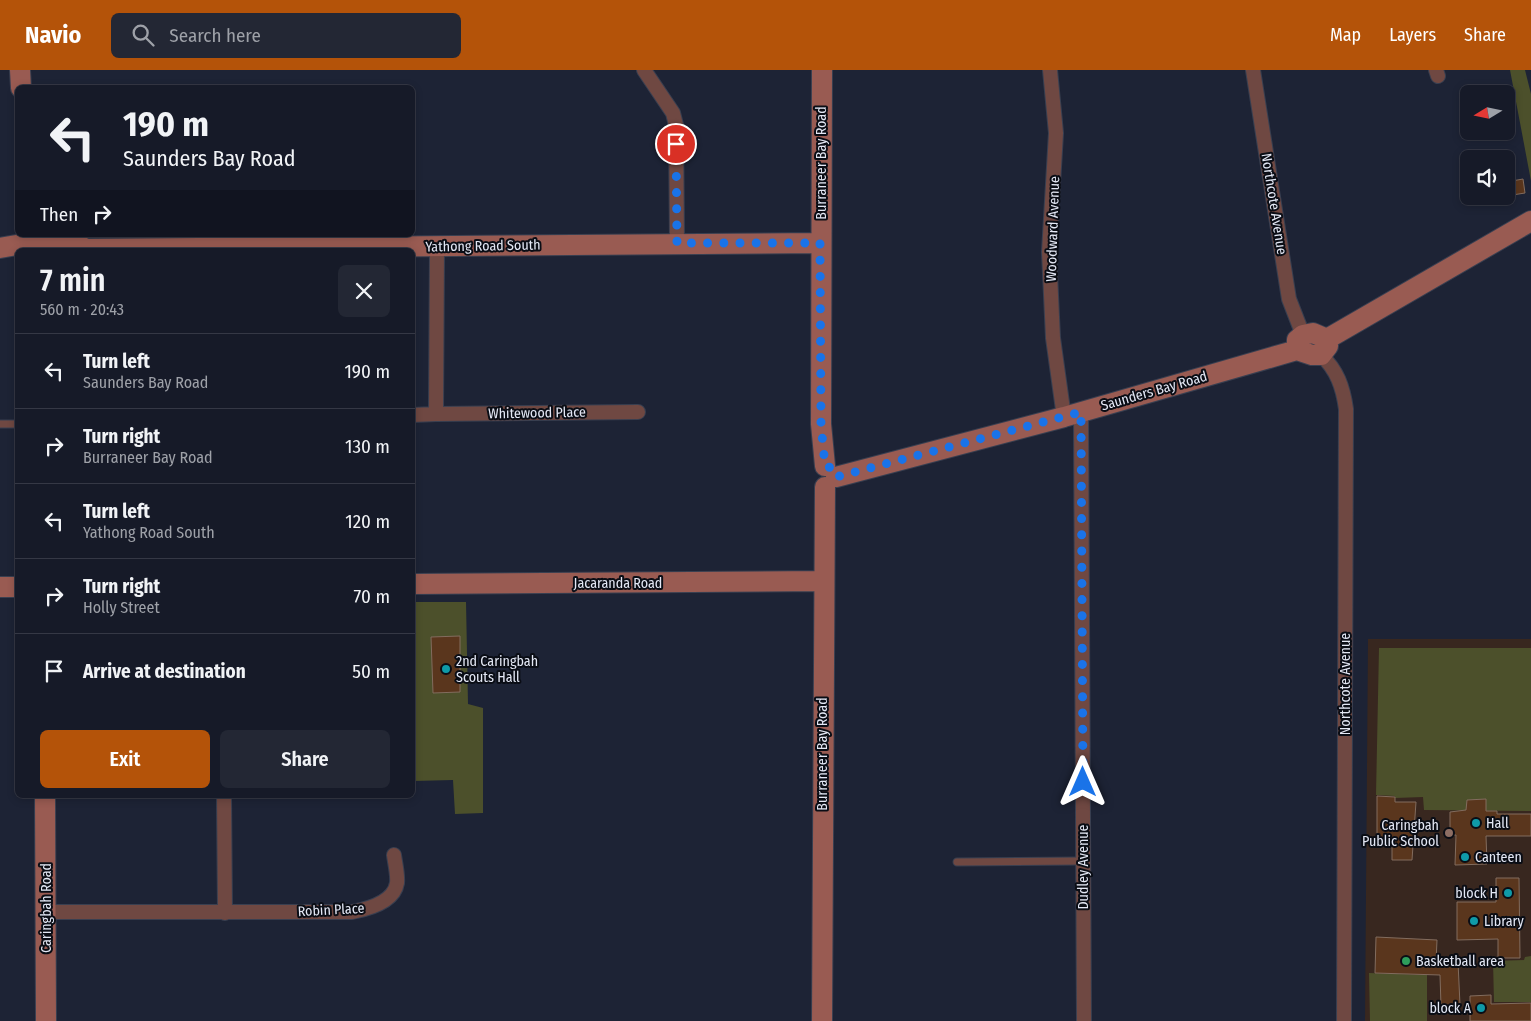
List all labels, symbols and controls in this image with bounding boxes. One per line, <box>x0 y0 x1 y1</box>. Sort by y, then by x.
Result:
search box <box>111 13 461 58</box>
text: Navio <box>25 21 81 49</box>
icon: search <box>129 21 157 49</box>
text: Search here <box>169 24 261 47</box>
text: Map <box>1330 24 1361 46</box>
text: Layers <box>1389 24 1436 46</box>
text: Share <box>1464 24 1506 46</box>
north arrow <box>1460 85 1515 140</box>
map controls <box>1460 85 1515 205</box>
text: 190 m <box>123 103 209 145</box>
icon: left <box>40 105 105 170</box>
street label: Burraneer Bay Road <box>813 106 830 220</box>
pin <box>655 123 697 165</box>
icon: arrive <box>662 130 690 158</box>
text: Saunders Bay Road <box>123 145 295 172</box>
button: sound <box>1460 150 1515 205</box>
street label: Northcote Avenue <box>1258 152 1290 256</box>
street label: Woodward Avenue <box>1043 176 1063 282</box>
icon: right <box>88 200 116 228</box>
text: Then <box>40 203 78 226</box>
street label: Yathong Road South <box>425 236 541 256</box>
text: 7 min <box>40 263 105 299</box>
button: close <box>338 265 390 317</box>
text: 560 m · 20:43 <box>40 300 124 319</box>
text: Turn left <box>83 350 150 373</box>
icon: left <box>40 357 68 385</box>
text: 190 m <box>344 360 390 383</box>
street label: Saunders Bay Road <box>1099 368 1209 414</box>
text: Saunders Bay Road <box>83 373 208 392</box>
street label: Whitewood Place <box>488 404 586 422</box>
text: Turn right <box>83 425 160 448</box>
icon: right <box>40 432 68 460</box>
text: 130 m <box>345 435 390 458</box>
text: Burraneer Bay Road <box>83 448 213 467</box>
text: Turn left <box>83 500 150 523</box>
icon: left <box>40 507 68 535</box>
text: 120 m <box>345 510 390 533</box>
text: Yathong Road South <box>83 523 215 542</box>
text: Turn right <box>83 575 160 598</box>
street label: Jacaranda Road <box>574 575 662 592</box>
icon: right <box>40 582 68 610</box>
text: 70 m <box>354 585 390 608</box>
text: Holly Street <box>83 598 160 617</box>
street label: Northcote Avenue <box>1337 633 1354 735</box>
place label: 2nd Caringbah Scouts Hall <box>456 653 538 686</box>
icon: arrive <box>40 657 68 685</box>
text: Arrive at destination <box>83 660 246 683</box>
text: 50 m <box>352 660 390 683</box>
marker: 2nd Caringbah Scouts Hall <box>440 663 452 675</box>
street label: Burraneer Bay Road <box>814 697 831 811</box>
button: Exit <box>40 730 210 788</box>
button: Share <box>220 730 390 788</box>
position arrow <box>1056 755 1108 807</box>
place label: Hall <box>1486 815 1509 832</box>
place label: Caringbah Public School <box>1362 817 1439 850</box>
marker: Hall <box>1470 817 1482 829</box>
street label: Dudley Avenue <box>1075 824 1092 910</box>
marker: Caringbah Public School <box>1443 827 1455 839</box>
place label: Canteen <box>1475 849 1522 866</box>
marker: Canteen <box>1459 851 1471 863</box>
street label: Caringbah Road <box>38 863 55 953</box>
place label: block H <box>1455 885 1498 902</box>
marker: block H <box>1502 887 1514 899</box>
street label: Robin Place <box>297 900 365 920</box>
place label: Library <box>1484 913 1524 930</box>
marker: Library <box>1468 915 1480 927</box>
place label: Basketball area <box>1416 953 1504 970</box>
marker: Basketball area <box>1400 955 1412 967</box>
place label: block A <box>1429 1000 1472 1017</box>
marker: block A <box>1475 1002 1487 1014</box>

